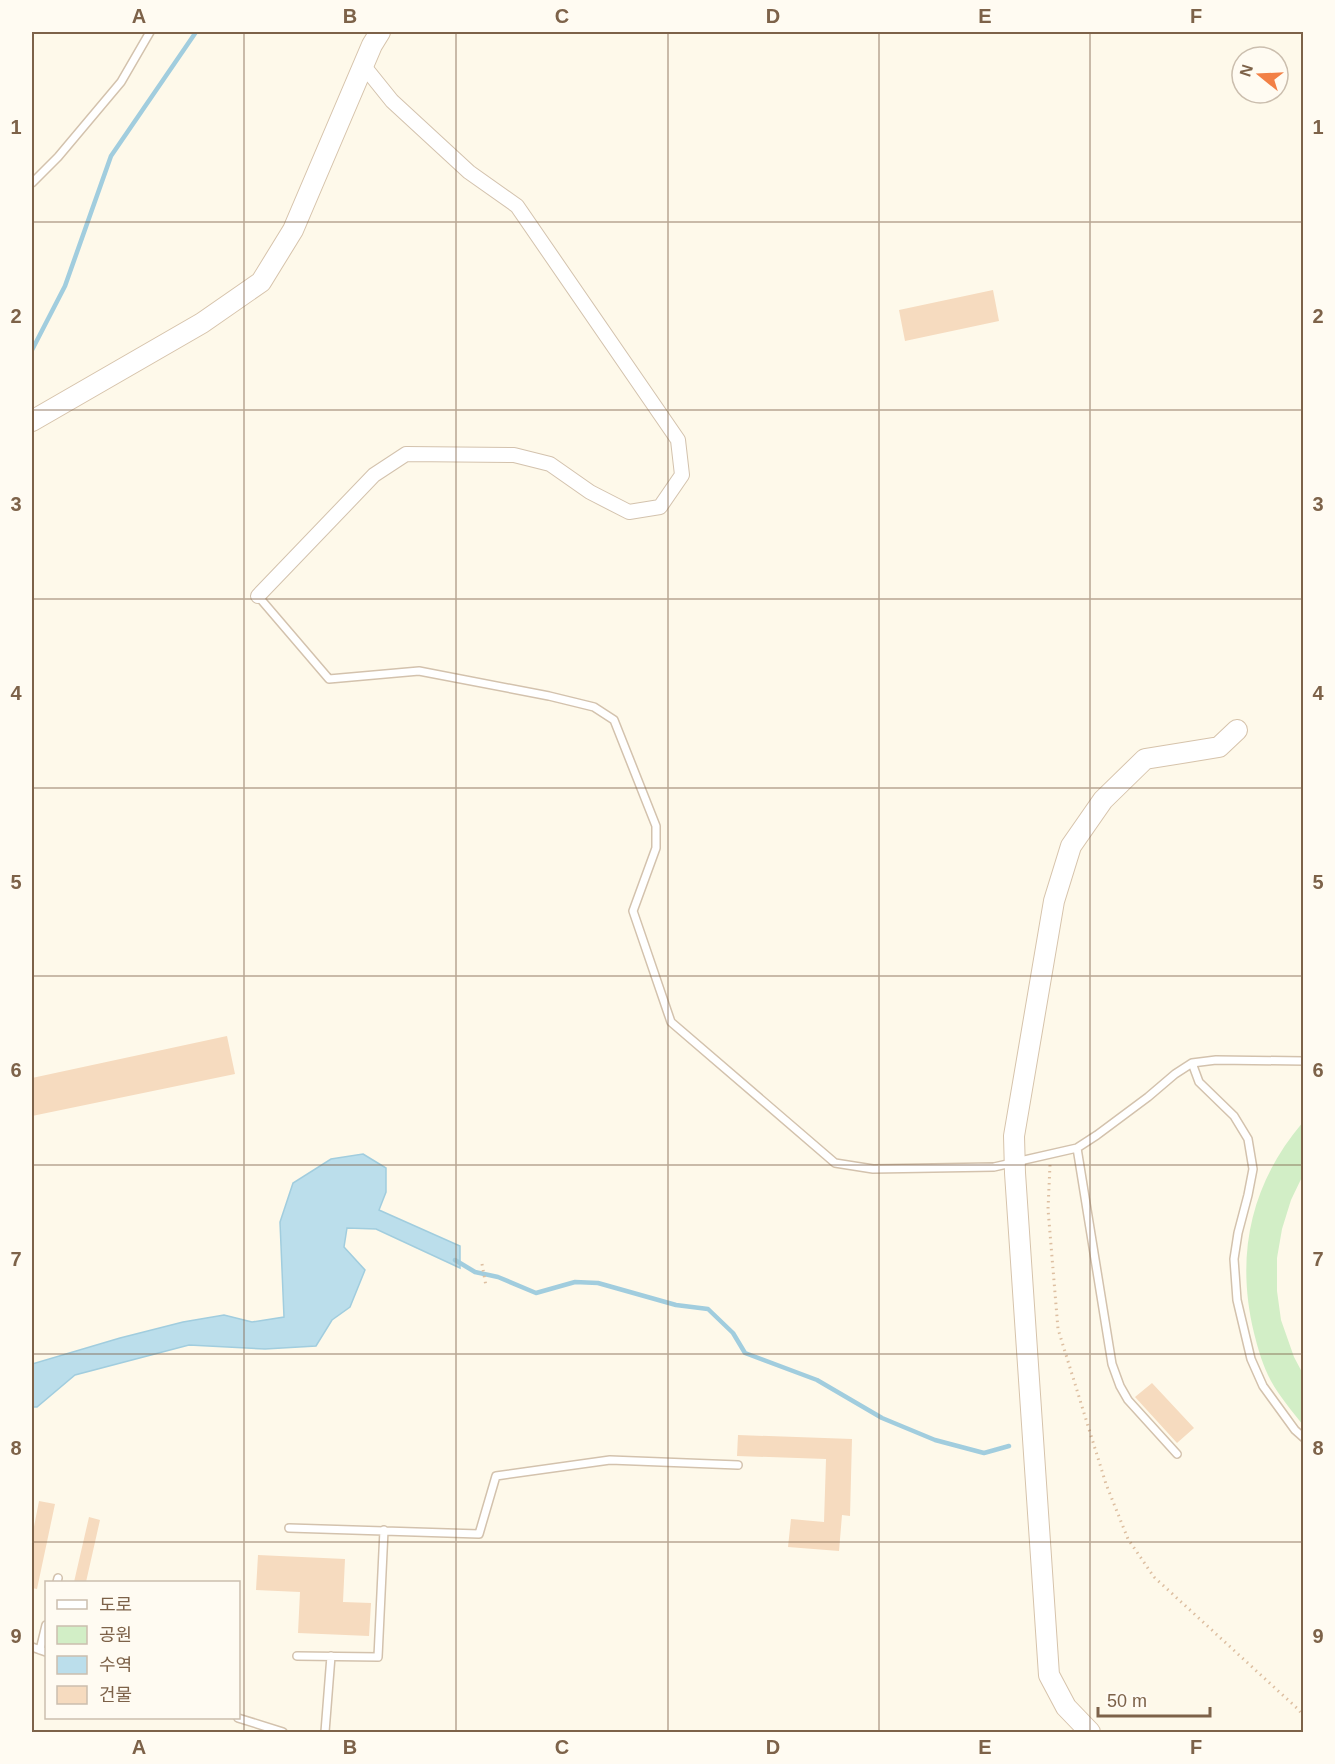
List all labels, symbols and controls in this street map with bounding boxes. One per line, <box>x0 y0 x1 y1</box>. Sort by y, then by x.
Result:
text: A <box>132 5 146 27</box>
text: B <box>343 5 357 27</box>
text: C <box>555 5 569 27</box>
text: D <box>766 5 780 27</box>
text: E <box>978 5 992 27</box>
text: F <box>1190 5 1202 27</box>
north arrow <box>1230 45 1290 105</box>
text: N <box>1236 62 1256 79</box>
text: 1 <box>10 116 22 138</box>
text: 1 <box>1312 116 1324 138</box>
text: 2 <box>10 305 22 327</box>
text: 2 <box>1312 305 1324 327</box>
text: 3 <box>10 493 22 515</box>
text: 3 <box>1312 493 1324 515</box>
text: 4 <box>10 682 22 704</box>
text: 4 <box>1312 682 1324 704</box>
text: 5 <box>10 871 22 893</box>
text: 5 <box>1312 871 1324 893</box>
text: 6 <box>10 1059 22 1081</box>
text: 6 <box>1312 1059 1324 1081</box>
text: 7 <box>10 1248 22 1270</box>
text: 7 <box>1312 1248 1324 1270</box>
text: 8 <box>10 1437 22 1459</box>
text: 8 <box>1312 1437 1324 1459</box>
legend <box>45 1581 240 1719</box>
text: 도로 <box>99 1595 132 1615</box>
text: 9 <box>10 1625 22 1647</box>
text: 공원 <box>99 1625 132 1645</box>
text: 9 <box>1312 1625 1324 1647</box>
text: 수역 <box>99 1655 132 1675</box>
scale bar <box>1098 1680 1210 1718</box>
text: 건물 <box>99 1685 132 1705</box>
text: 50 m <box>1107 1691 1147 1711</box>
text: A <box>132 1736 146 1758</box>
text: B <box>343 1736 357 1758</box>
text: C <box>555 1736 569 1758</box>
text: D <box>766 1736 780 1758</box>
text: E <box>978 1736 992 1758</box>
text: F <box>1190 1736 1202 1758</box>

